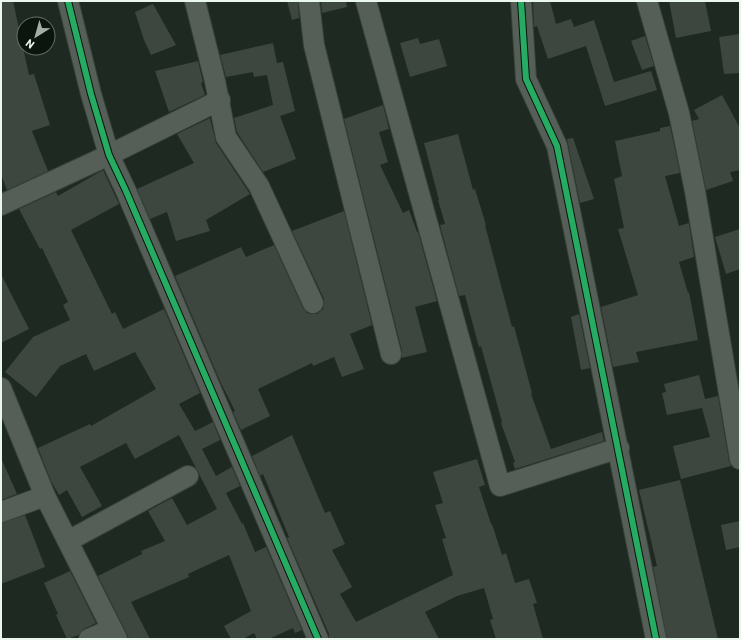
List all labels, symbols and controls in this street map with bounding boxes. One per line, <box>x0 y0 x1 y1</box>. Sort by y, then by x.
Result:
north arrow <box>16 16 56 56</box>
text: N <box>23 37 37 52</box>

